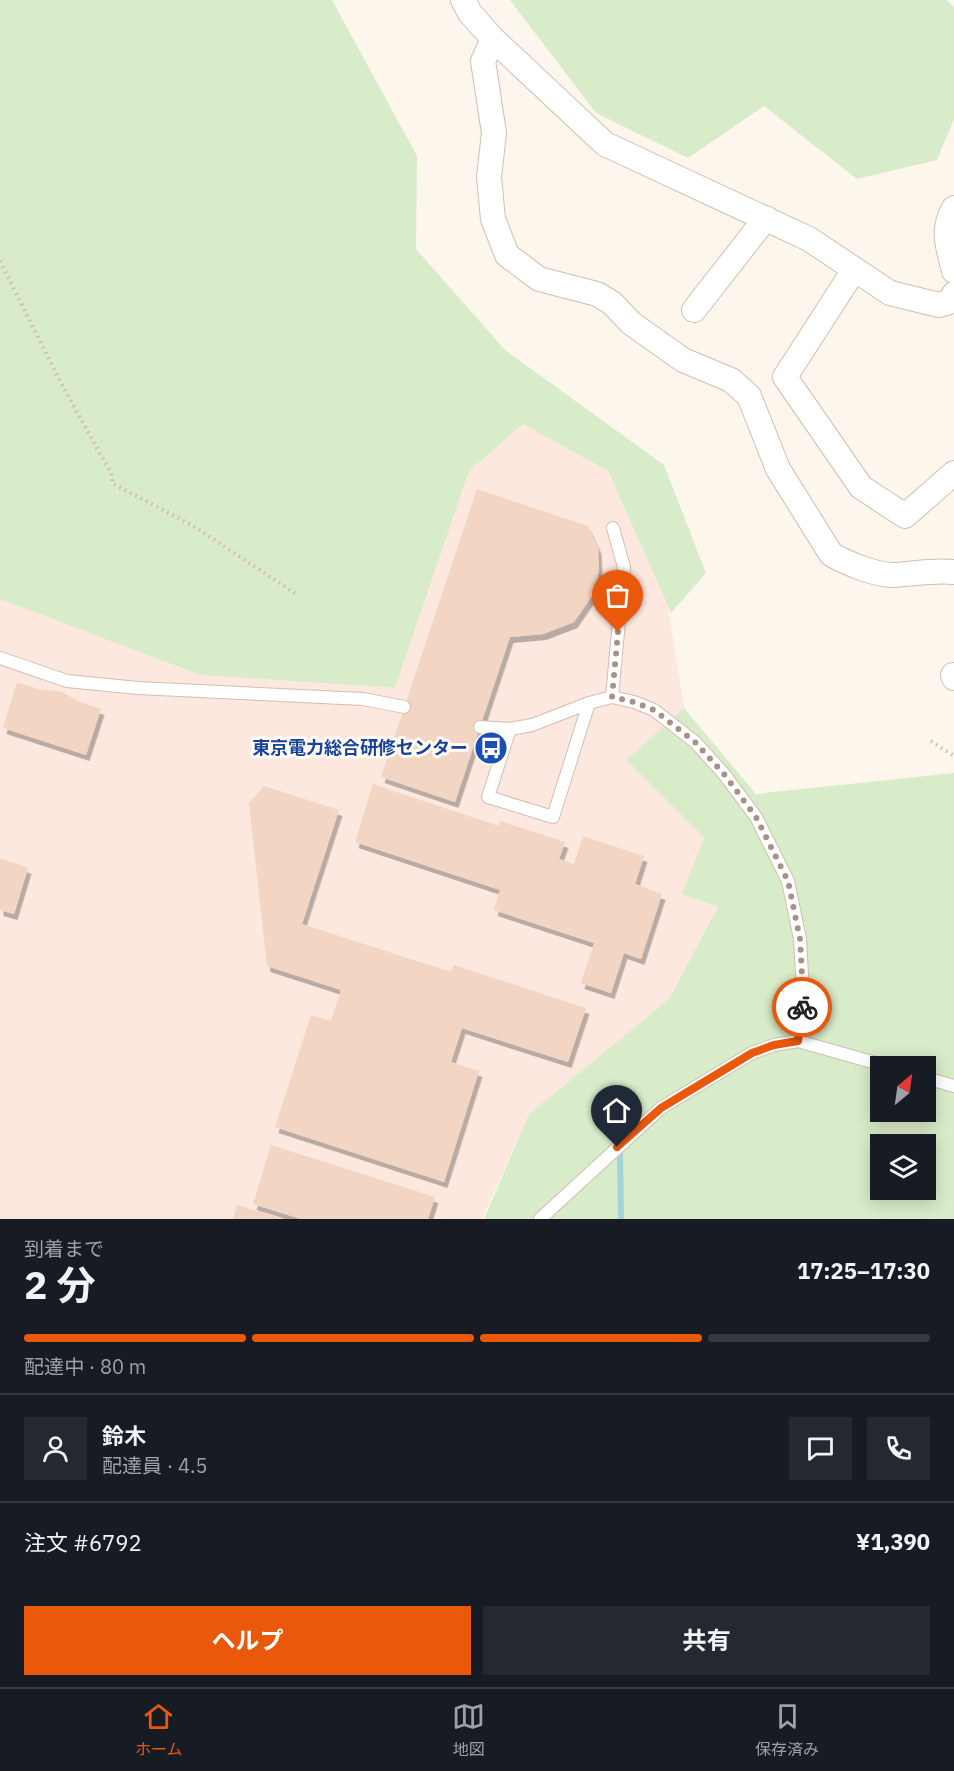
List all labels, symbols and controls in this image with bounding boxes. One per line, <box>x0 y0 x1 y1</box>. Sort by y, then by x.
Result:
pin <box>592 570 643 632</box>
icon: bag <box>601 579 634 612</box>
bus stop icon: 東京電力総合研修センター <box>473 730 509 766</box>
place label: 東京電力総合研修センター <box>252 736 468 759</box>
courier <box>772 977 832 1037</box>
icon: bike <box>786 991 819 1024</box>
north arrow <box>870 1056 936 1122</box>
map controls <box>870 1056 936 1200</box>
pin <box>591 1085 642 1147</box>
icon: home <box>600 1094 633 1127</box>
button: layers <box>870 1134 936 1200</box>
text: 到着まで <box>24 1235 104 1262</box>
text: 17:25–17:30 <box>797 1256 930 1285</box>
text: 2 分 <box>24 1259 96 1310</box>
text: 配達中 · 80 m <box>24 1353 146 1380</box>
button: person <box>24 1417 87 1480</box>
button: chat <box>789 1417 852 1480</box>
button: phone <box>867 1417 930 1480</box>
text: 鈴木 <box>102 1421 146 1450</box>
text: 配達員 · 4.5 <box>102 1452 207 1479</box>
text: ¥1,390 <box>856 1527 930 1556</box>
text: 注文 #6792 <box>24 1528 142 1557</box>
button: ヘルプ <box>24 1606 471 1675</box>
button: 共有 <box>483 1606 930 1675</box>
tab: ホーム <box>135 1700 182 1760</box>
tab: 地図 <box>452 1700 485 1760</box>
tab: 保存済み <box>755 1700 819 1760</box>

